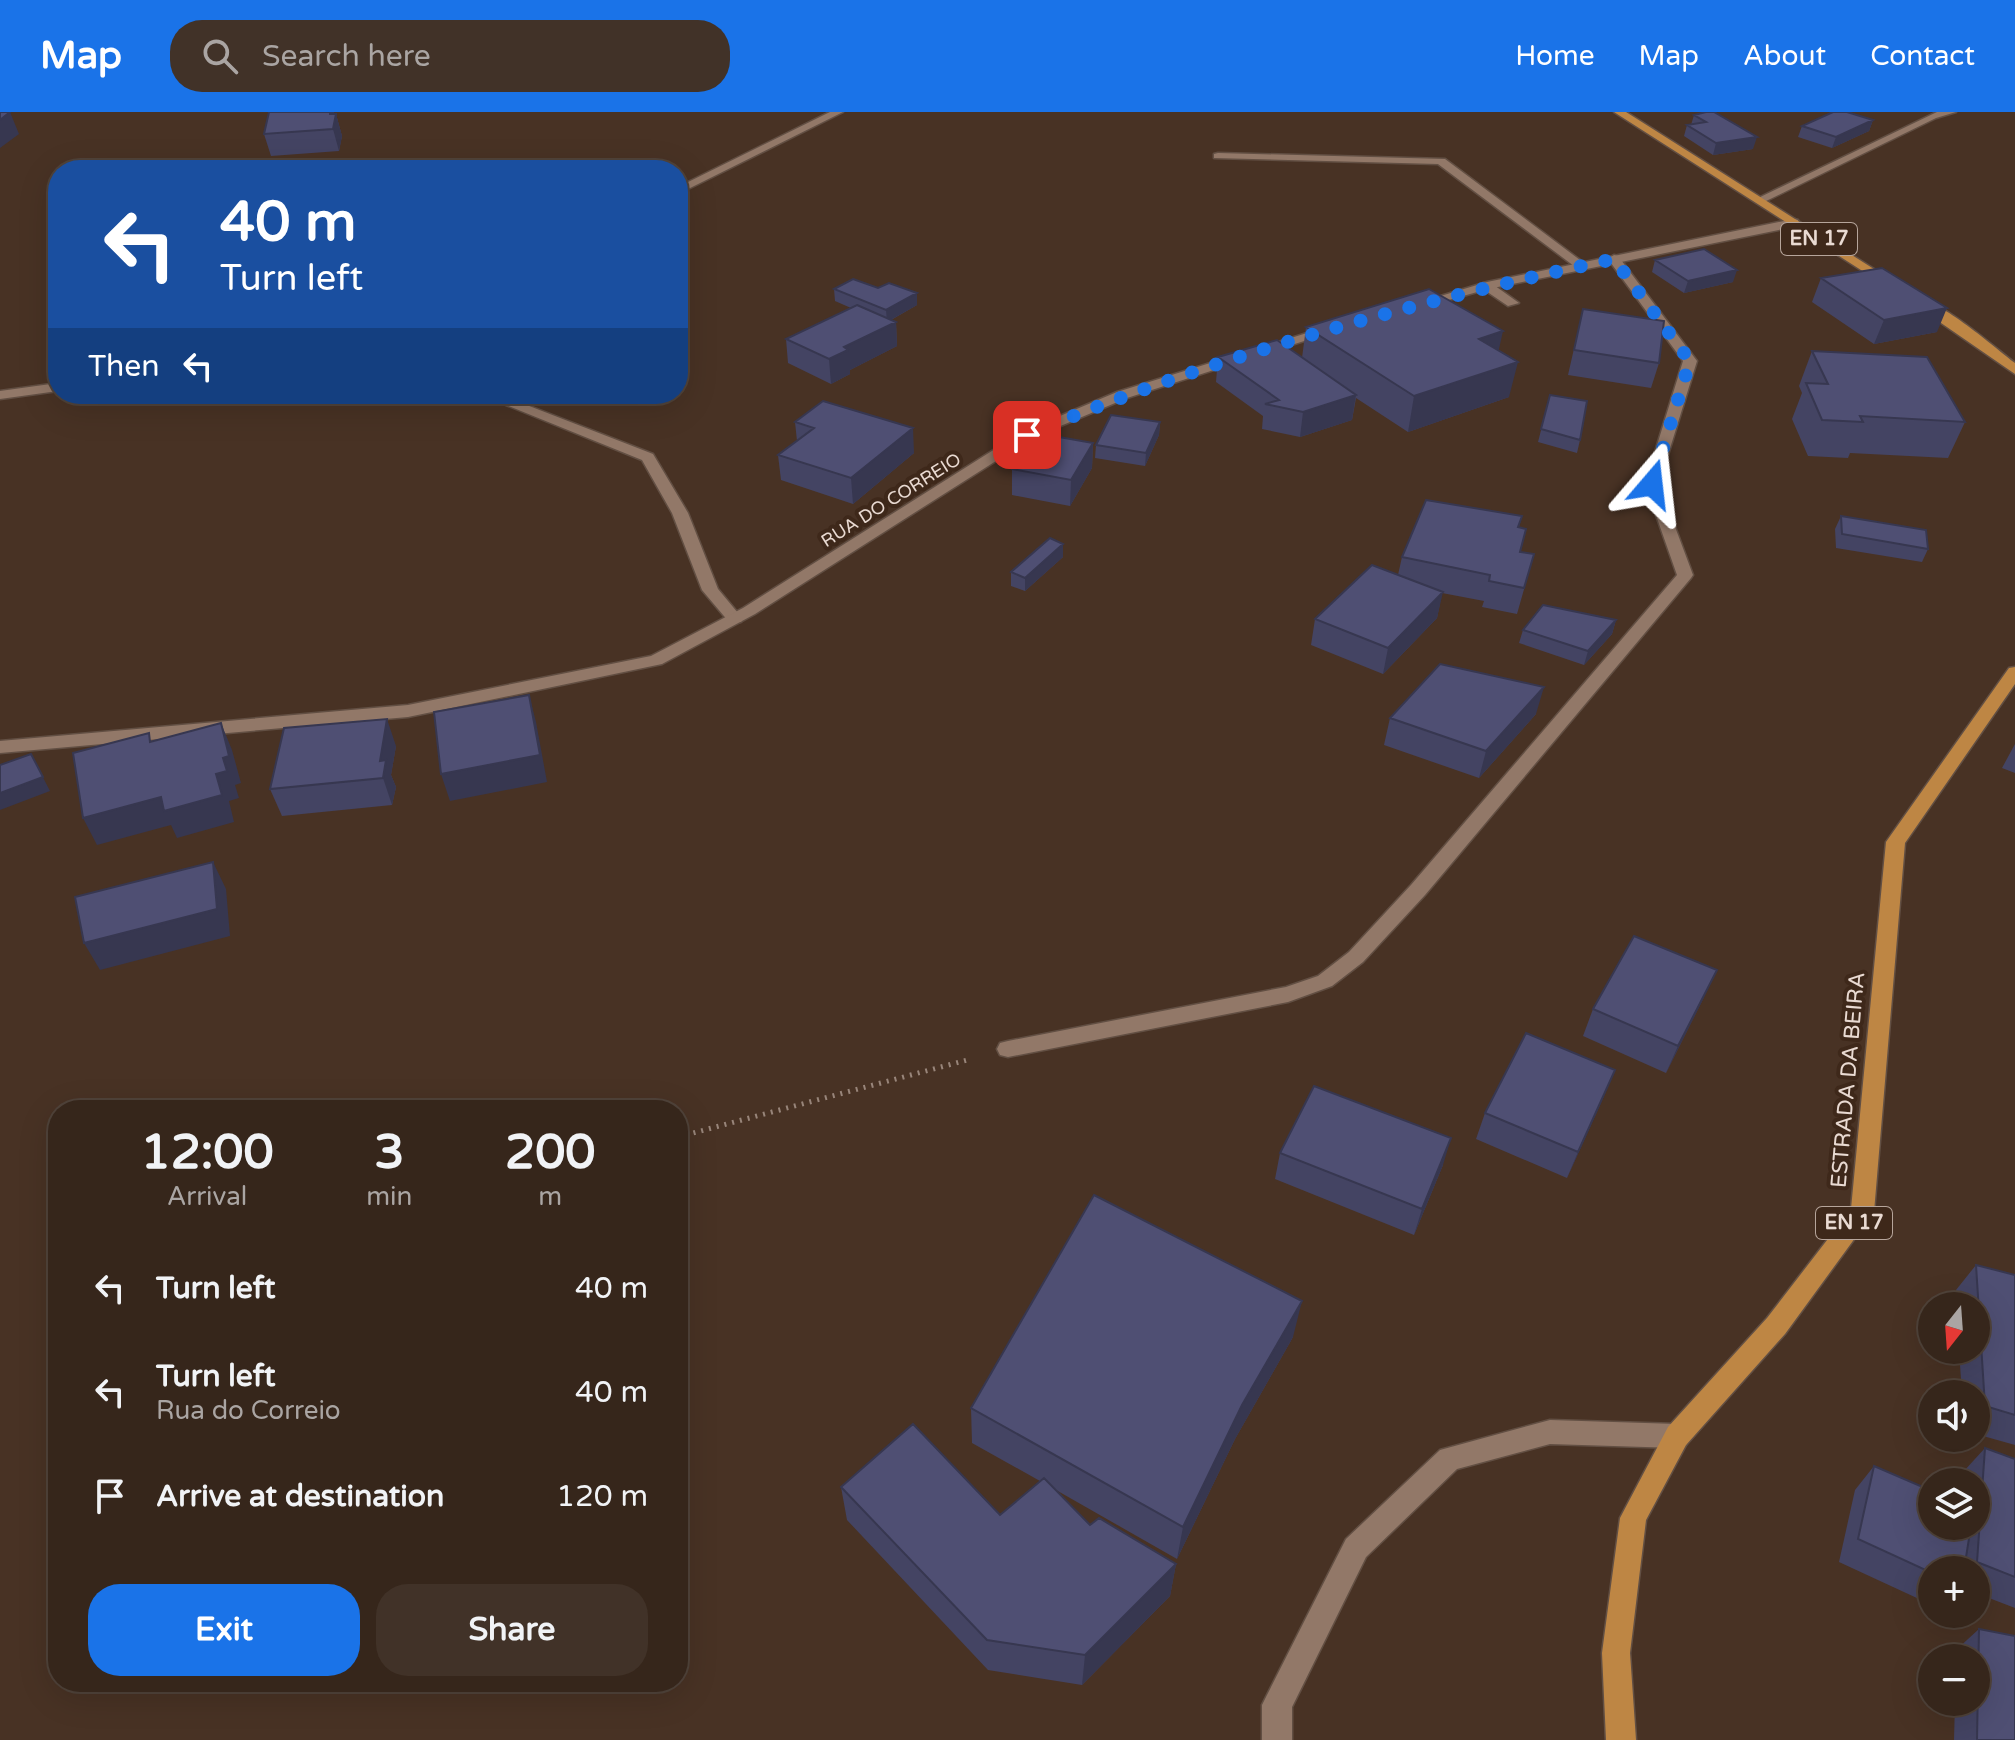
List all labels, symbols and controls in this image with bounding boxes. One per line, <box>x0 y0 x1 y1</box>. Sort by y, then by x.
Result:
search box <box>170 20 730 92</box>
text: Map <box>40 33 122 79</box>
icon: search <box>198 34 242 78</box>
text: Search here <box>262 38 431 75</box>
text: Home <box>1515 39 1595 73</box>
text: Map <box>1639 39 1699 73</box>
text: About <box>1743 39 1826 73</box>
text: Contact <box>1870 39 1975 73</box>
text: 40 m <box>220 189 356 256</box>
icon: left <box>88 192 192 296</box>
road number: EN 17 <box>1781 223 1857 255</box>
text: Turn left <box>220 257 363 300</box>
icon: left <box>176 344 220 388</box>
text: Then <box>88 348 160 385</box>
pin <box>993 401 1061 469</box>
icon: arrive <box>1005 413 1049 457</box>
position arrow <box>1610 442 1694 526</box>
street label: RUA DO CORREIO <box>817 448 965 552</box>
street label: ESTRADA DA BEIRA <box>1826 971 1870 1189</box>
text: 12:00 <box>141 1124 274 1182</box>
text: 3 <box>374 1124 404 1182</box>
text: 200 <box>505 1124 595 1182</box>
text: Arrival <box>167 1181 247 1212</box>
text: min <box>366 1181 412 1212</box>
text: m <box>538 1181 562 1212</box>
road number: EN 17 <box>1816 1207 1892 1239</box>
icon: left <box>88 1266 132 1310</box>
text: Turn left <box>156 1270 275 1307</box>
text: 40 m <box>575 1270 648 1307</box>
north arrow <box>1918 1292 1990 1364</box>
map controls <box>1918 1292 1990 1716</box>
text: Turn left <box>156 1358 275 1395</box>
icon: left <box>88 1370 132 1414</box>
text: 40 m <box>575 1374 648 1411</box>
button: sound <box>1918 1380 1990 1452</box>
text: Rua do Correio <box>156 1395 341 1426</box>
button: layers <box>1918 1468 1990 1540</box>
icon: arrive <box>88 1474 132 1518</box>
text: Arrive at destination <box>156 1478 444 1515</box>
text: 120 m <box>556 1478 648 1515</box>
button: + <box>1918 1556 1990 1628</box>
button: Exit <box>88 1584 360 1676</box>
button: Share <box>376 1584 648 1676</box>
button: − <box>1918 1644 1990 1716</box>

